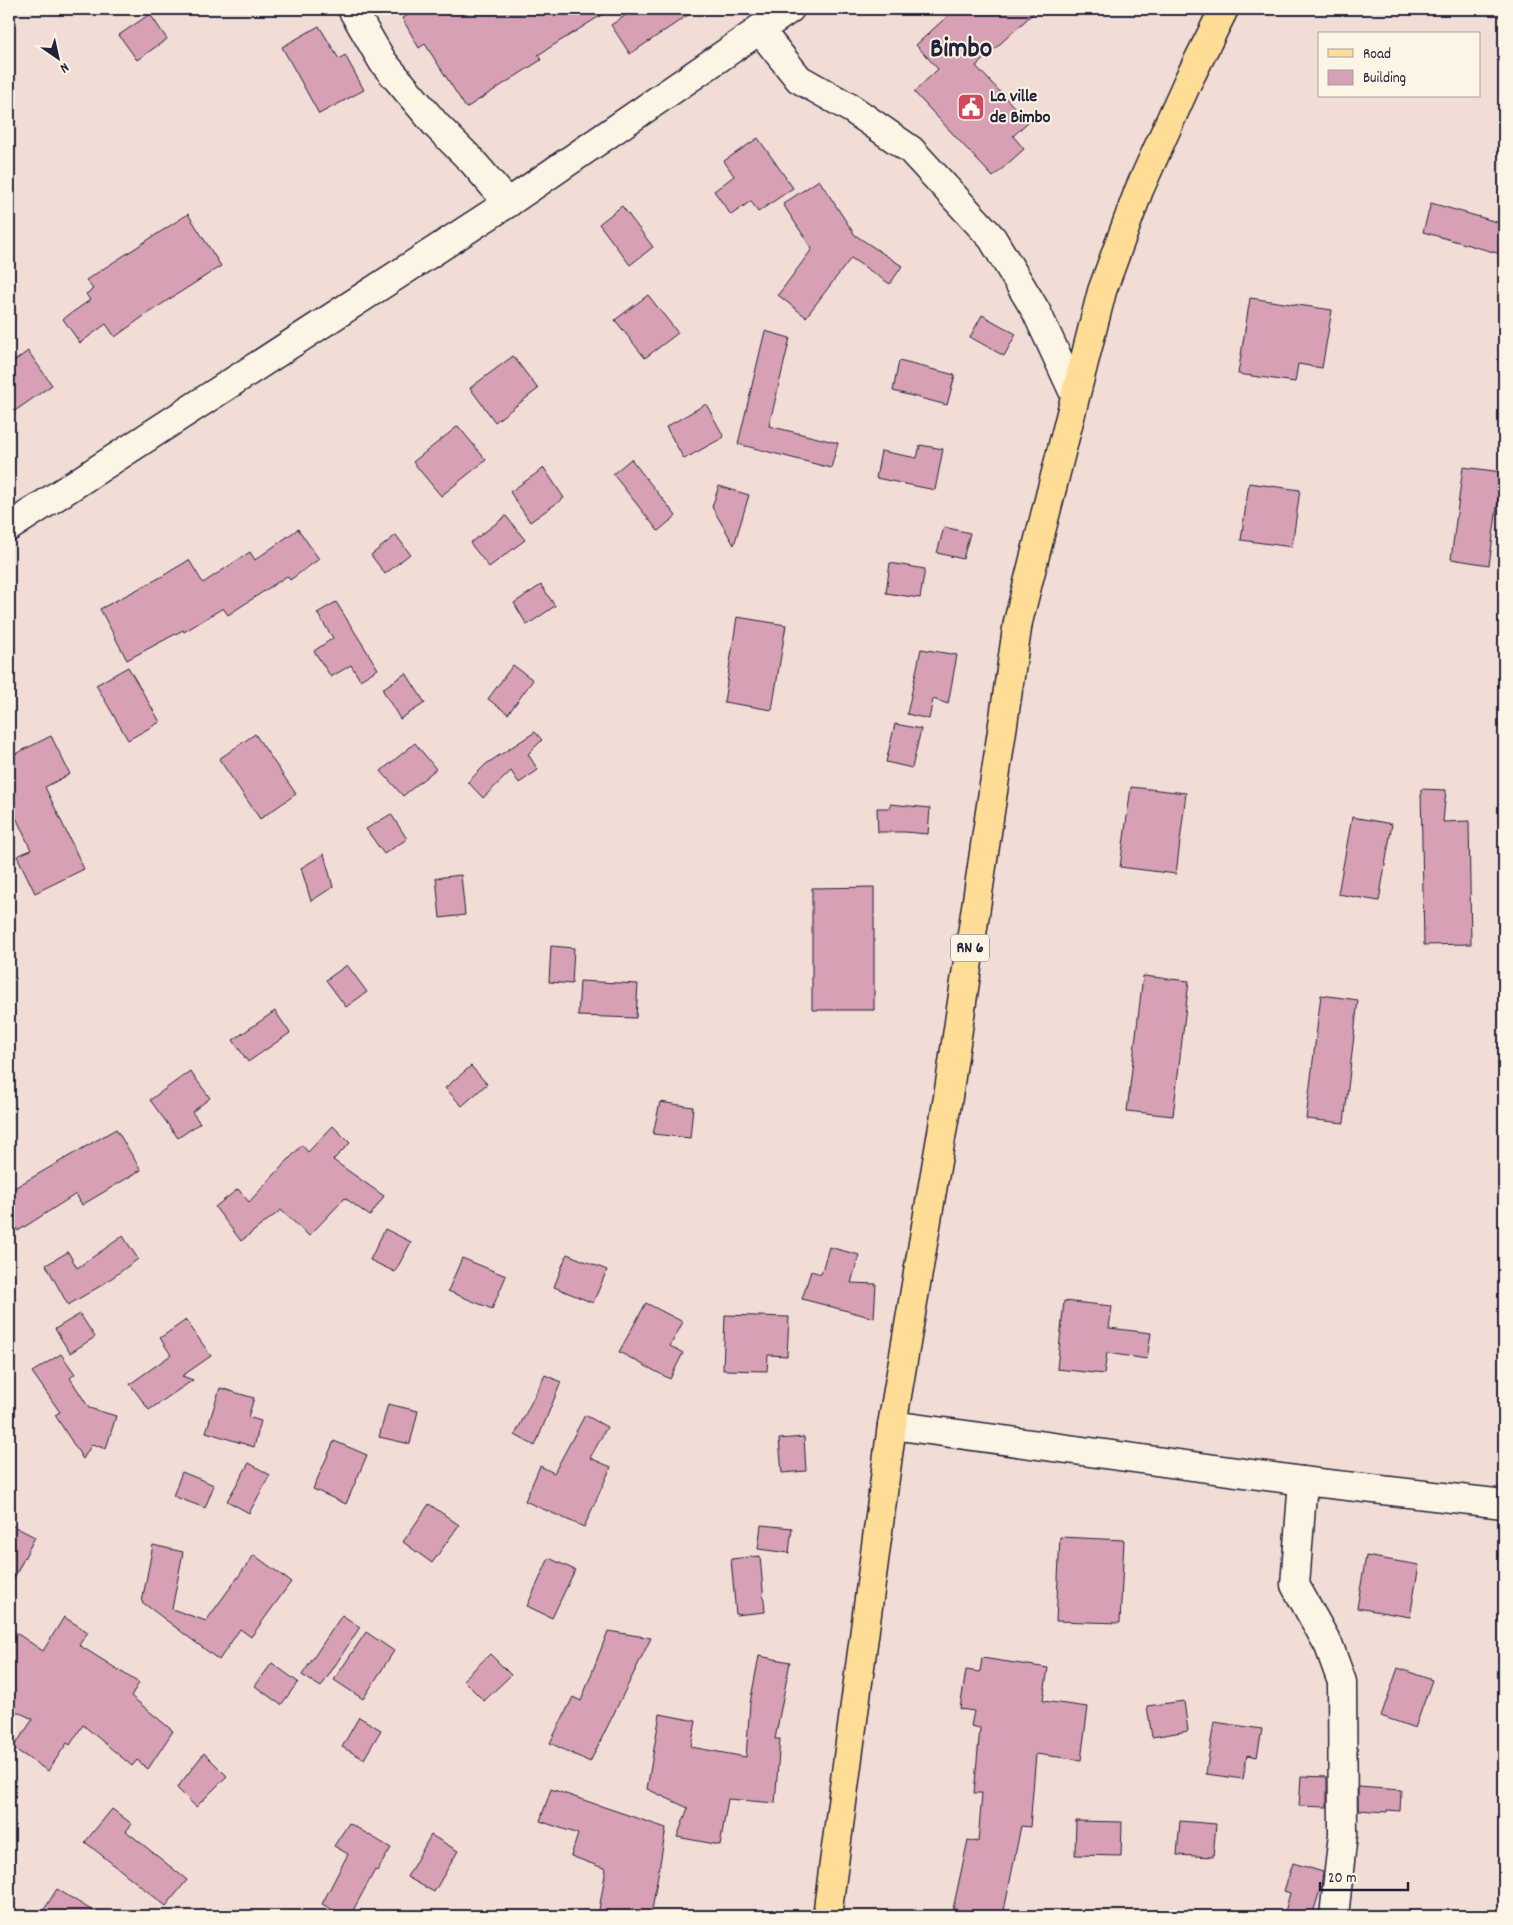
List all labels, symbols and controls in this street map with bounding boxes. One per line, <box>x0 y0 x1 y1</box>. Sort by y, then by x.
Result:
district label: Bimbo <box>930 31 992 71</box>
north arrow <box>32 32 82 82</box>
legend <box>1318 32 1480 98</box>
text: Road <box>1363 44 1391 66</box>
text: N <box>56 57 73 77</box>
text: Building <box>1363 68 1406 90</box>
place label: La ville de Bimbo <box>990 85 1050 131</box>
public building icon: La ville de Bimbo <box>956 92 986 122</box>
road number: RN 6 <box>951 934 989 961</box>
scale bar <box>1320 1860 1408 1892</box>
text: 20 m <box>1328 1868 1356 1890</box>

